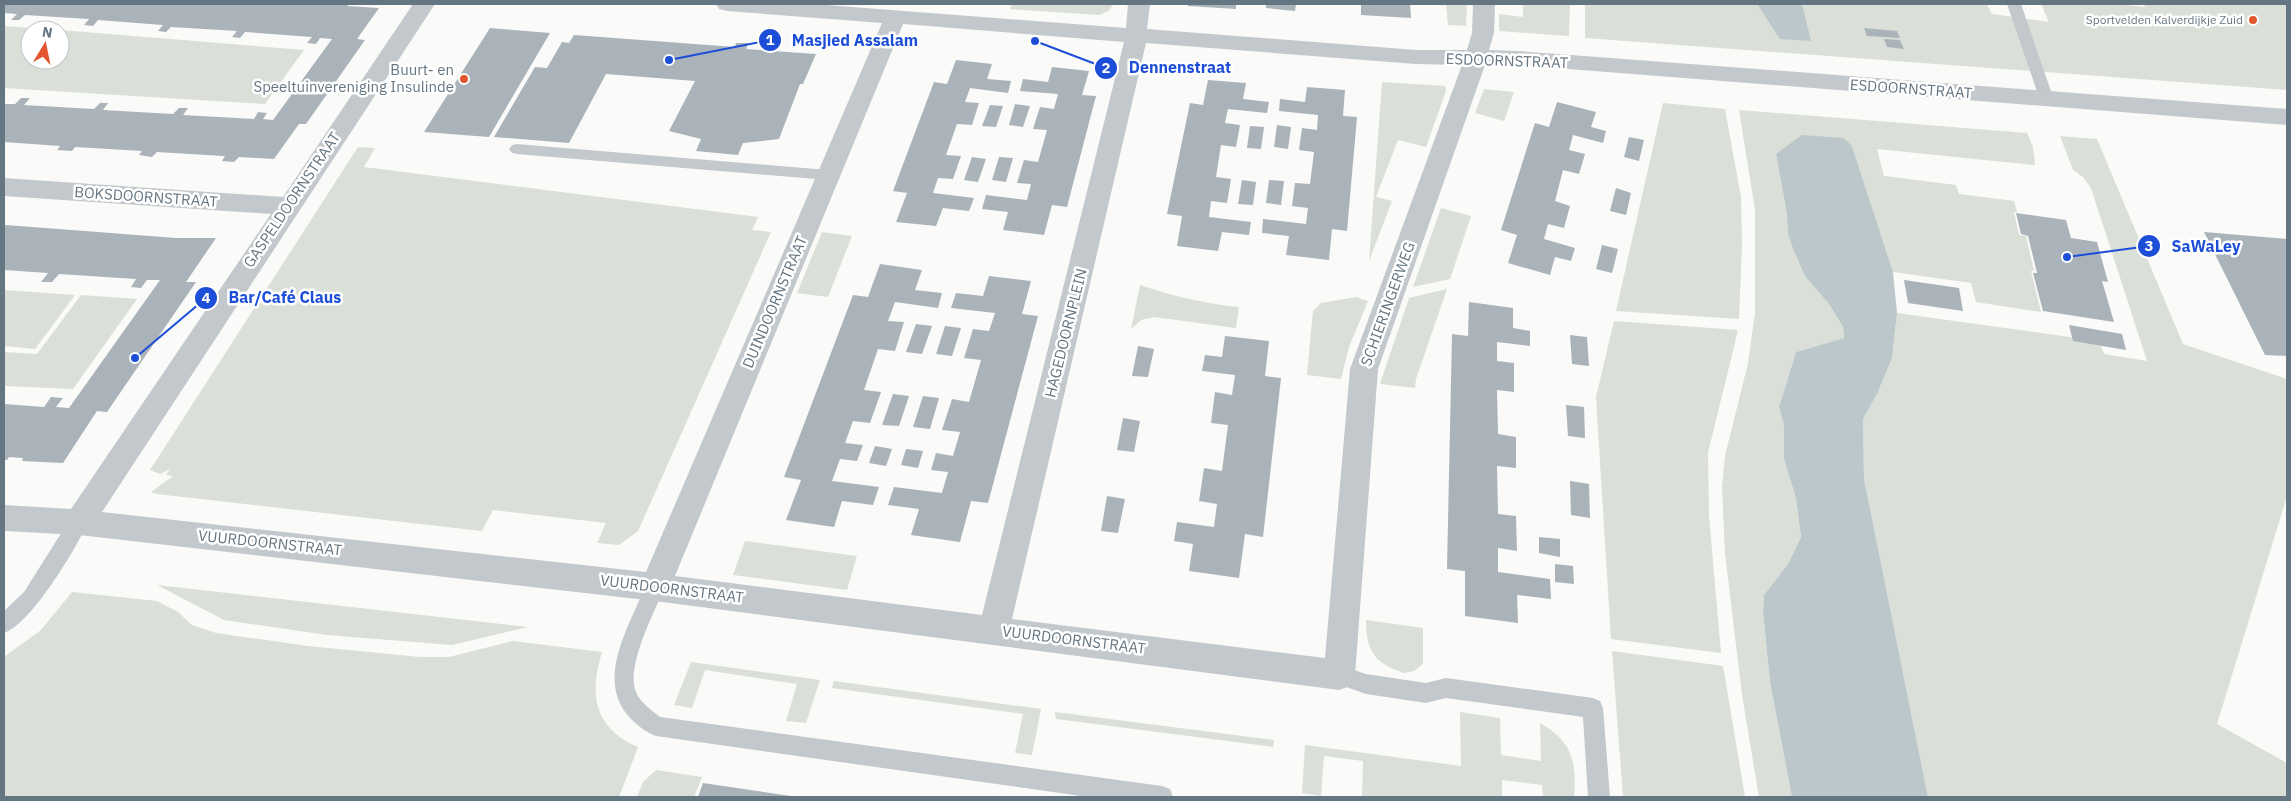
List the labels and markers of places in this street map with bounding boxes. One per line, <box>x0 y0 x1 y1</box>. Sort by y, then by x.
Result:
place label: Sportvelden Kalverdijkje Zuid <box>2086 12 2243 27</box>
marker: Sportvelden Kalverdijkje Zuid <box>2247 14 2259 26</box>
callout: Masjied Assalam <box>757 25 928 56</box>
callout: Dennenstraat <box>1094 52 1241 83</box>
place label: Buurt- en Speeltuinvereniging Insulinde <box>253 60 454 96</box>
marker: Buurt- en Speeltuinvereniging Insulinde <box>458 73 470 85</box>
callout: SaWaLey <box>2136 231 2250 262</box>
callout: Bar/Café Claus <box>194 282 352 313</box>

